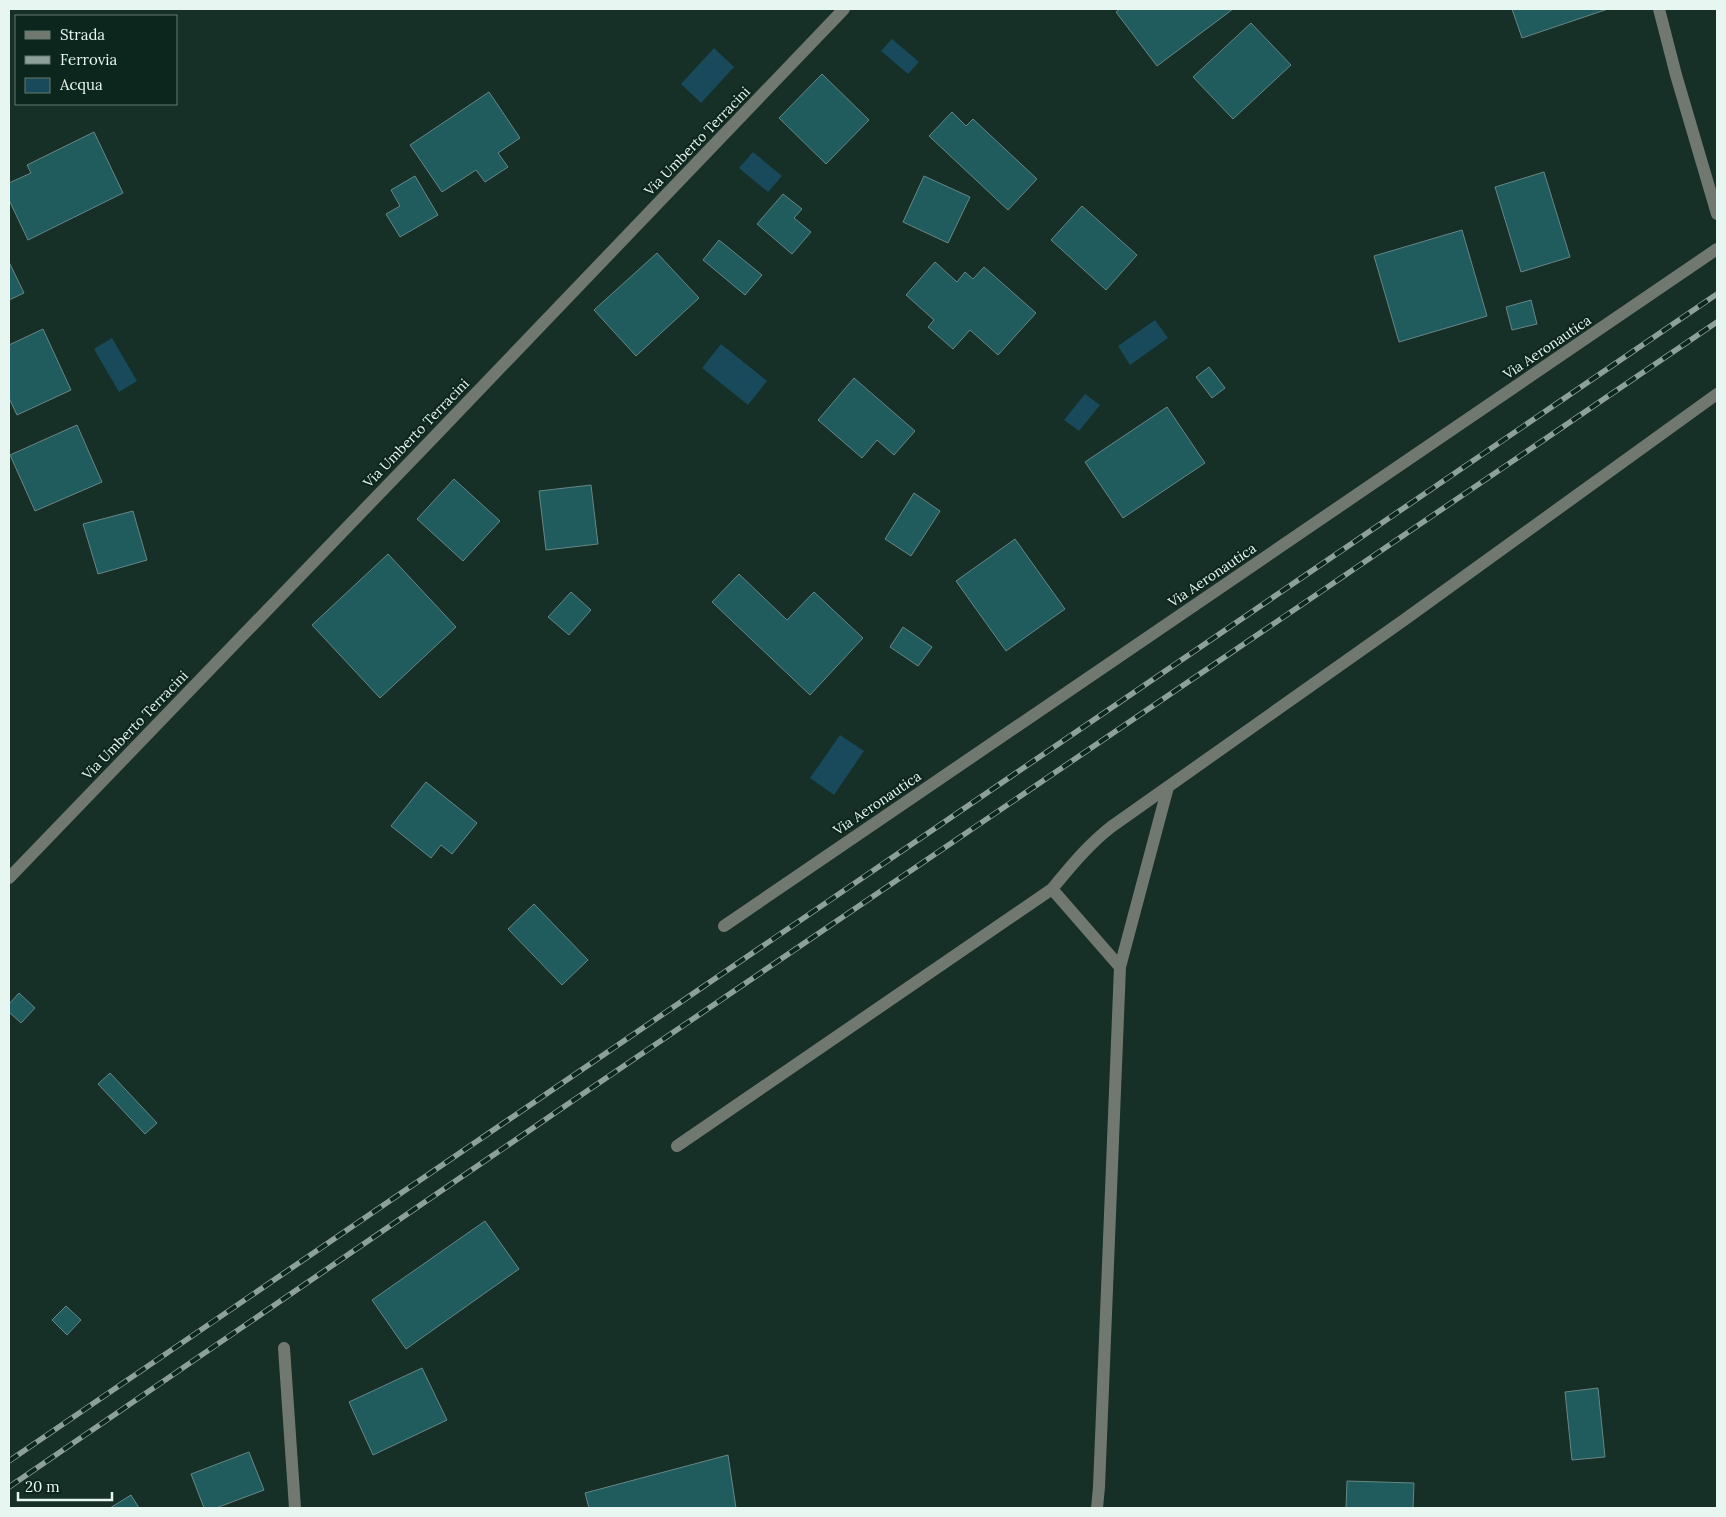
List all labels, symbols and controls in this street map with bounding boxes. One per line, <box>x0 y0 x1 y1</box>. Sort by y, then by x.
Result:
legend <box>15 15 178 105</box>
text: Strada <box>60 25 105 44</box>
text: Ferrovia <box>60 50 118 69</box>
text: Acqua <box>59 75 103 94</box>
street label: Via Umberto Terracini <box>639 83 754 200</box>
street label: Via Aeronautica <box>1499 311 1594 384</box>
street label: Via Umberto Terracini <box>358 375 473 492</box>
street label: Via Aeronautica <box>1164 539 1259 612</box>
street label: Via Umberto Terracini <box>77 667 192 784</box>
street label: Via Aeronautica <box>829 767 924 840</box>
scale bar <box>18 1470 111 1502</box>
text: 20 m <box>25 1477 60 1496</box>

